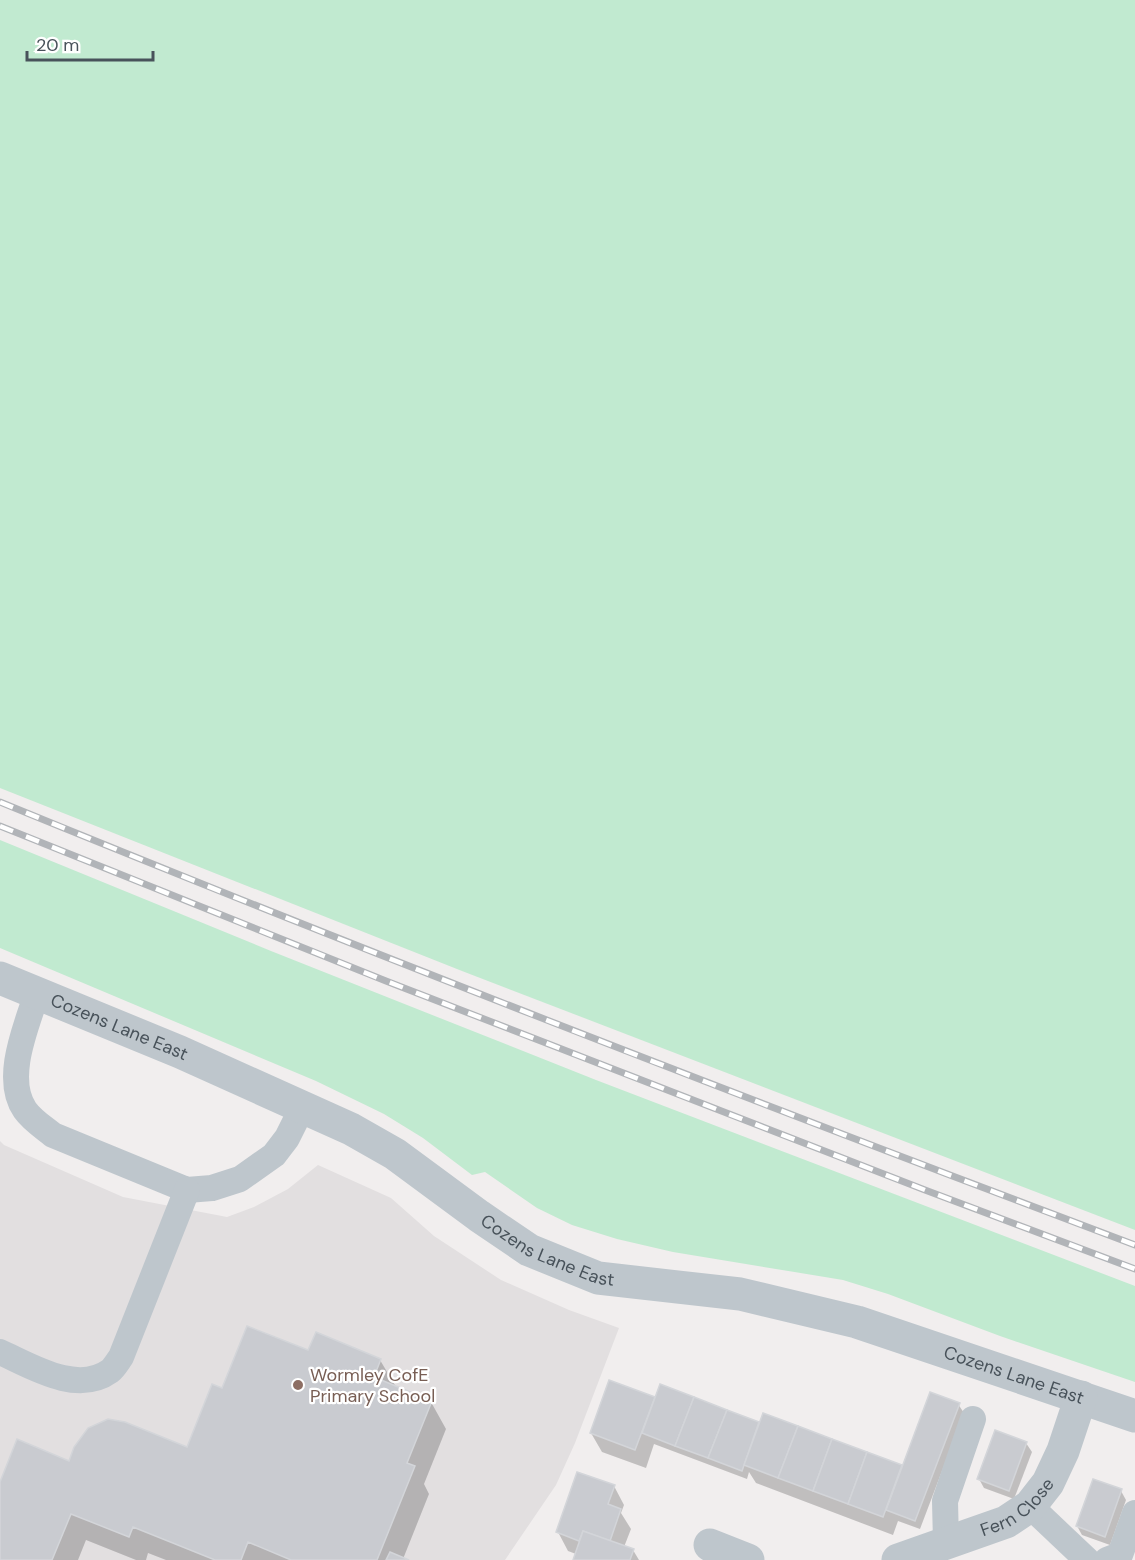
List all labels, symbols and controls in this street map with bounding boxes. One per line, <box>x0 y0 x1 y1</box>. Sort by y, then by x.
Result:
scale bar <box>27 24 153 62</box>
text: 20 m <box>36 33 79 57</box>
street label: Cozens Lane East <box>47 988 192 1066</box>
street label: Cozens Lane East <box>476 1209 615 1292</box>
street label: Cozens Lane East <box>941 1340 1087 1410</box>
place label: Wormley CofE Primary School <box>310 1363 435 1408</box>
marker: Wormley CofE Primary School <box>291 1378 305 1392</box>
street label: Fern Close <box>977 1473 1060 1542</box>

